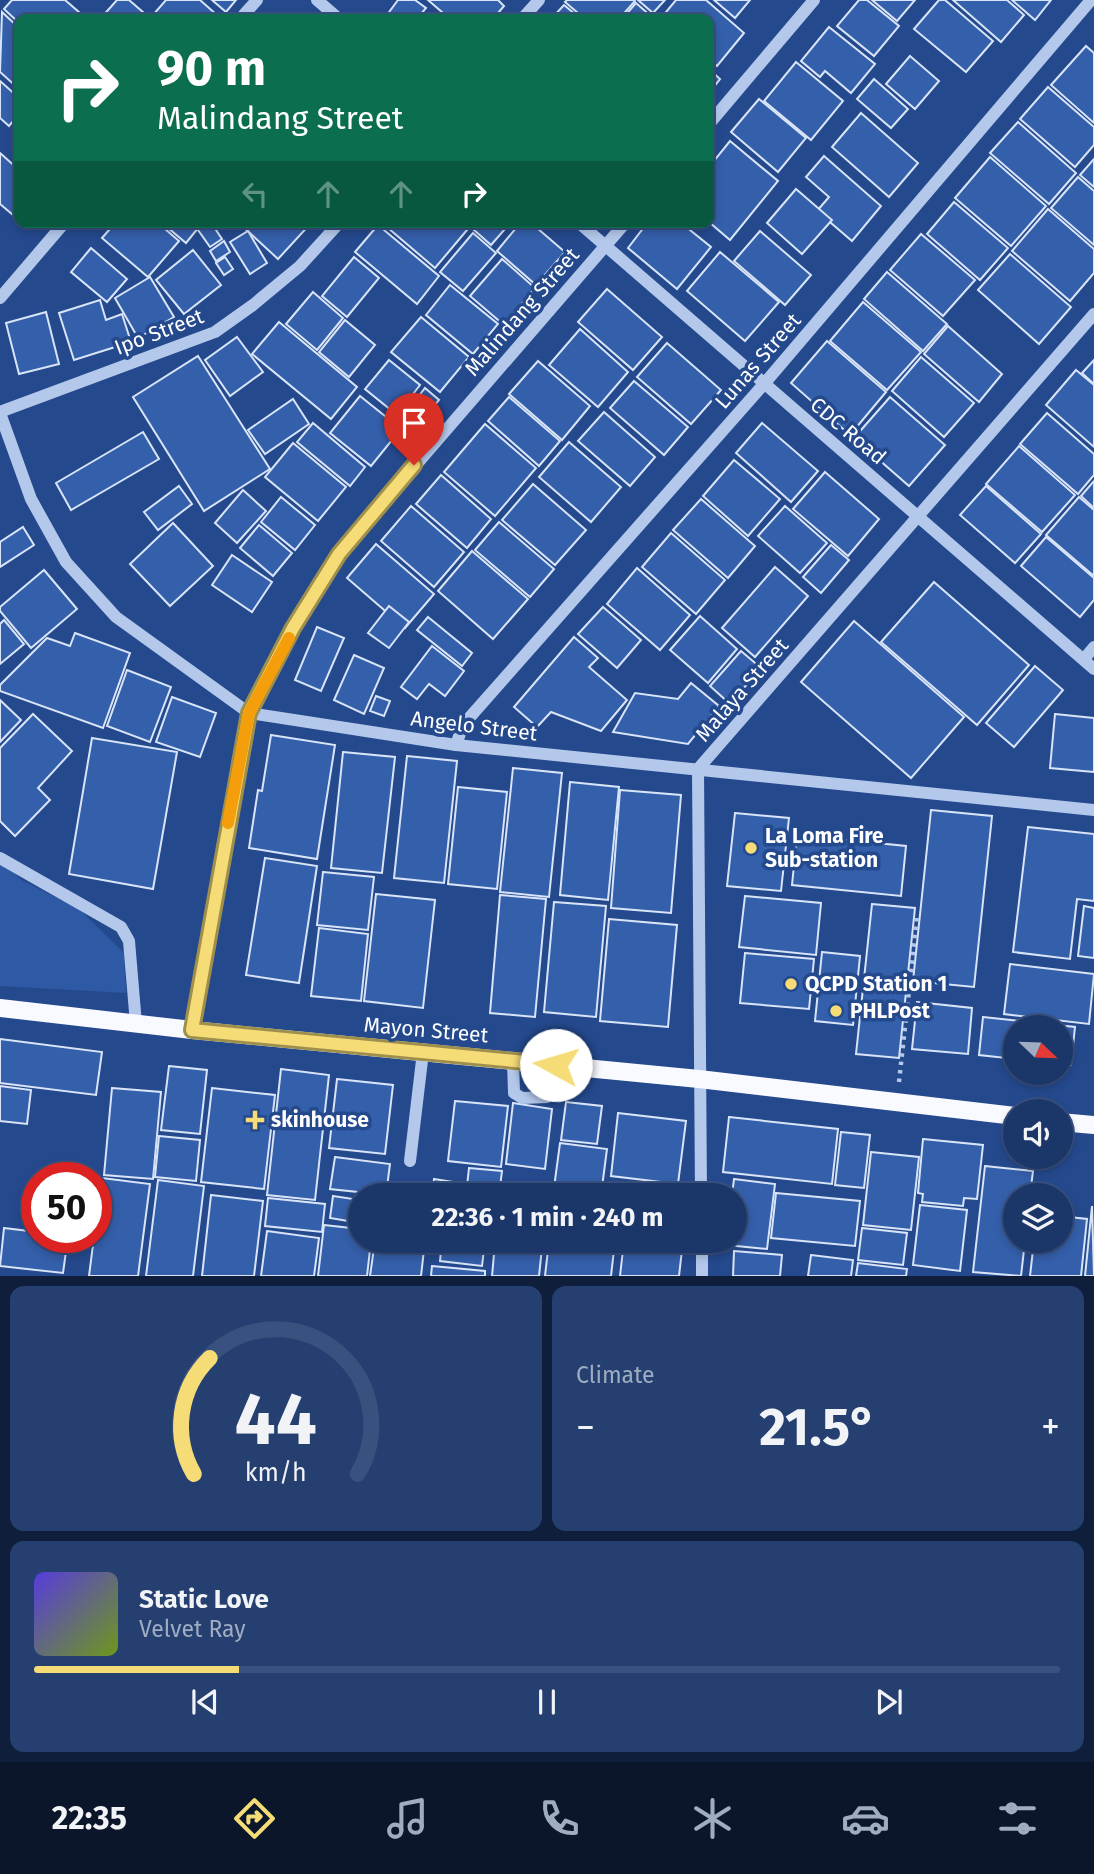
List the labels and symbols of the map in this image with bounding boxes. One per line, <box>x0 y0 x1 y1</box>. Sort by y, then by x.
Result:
street label: Malindang Street <box>459 242 585 382</box>
street label: Ipo Street <box>111 303 208 361</box>
street label: Lunas Street <box>709 308 807 414</box>
street label: CDC Road <box>805 392 891 470</box>
pin <box>384 393 444 465</box>
street label: Malaya Street <box>690 633 794 747</box>
street label: Angelo Street <box>409 705 539 747</box>
place label: La Loma Fire Sub-station <box>765 823 884 873</box>
marker: La Loma Fire Sub-station <box>743 840 759 856</box>
place label: QCPD Station 1 <box>805 971 947 997</box>
marker: QCPD Station 1 <box>783 976 799 992</box>
place label: PHLPost <box>850 998 931 1024</box>
marker: PHLPost <box>828 1003 844 1019</box>
street label: Mayon Street <box>363 1012 490 1048</box>
north arrow <box>1003 1015 1073 1085</box>
position arrow <box>519 1028 593 1102</box>
place label: skinhouse <box>271 1107 369 1133</box>
marker: skinhouse <box>245 1110 265 1130</box>
speed limit sign: 50 <box>21 1162 112 1253</box>

